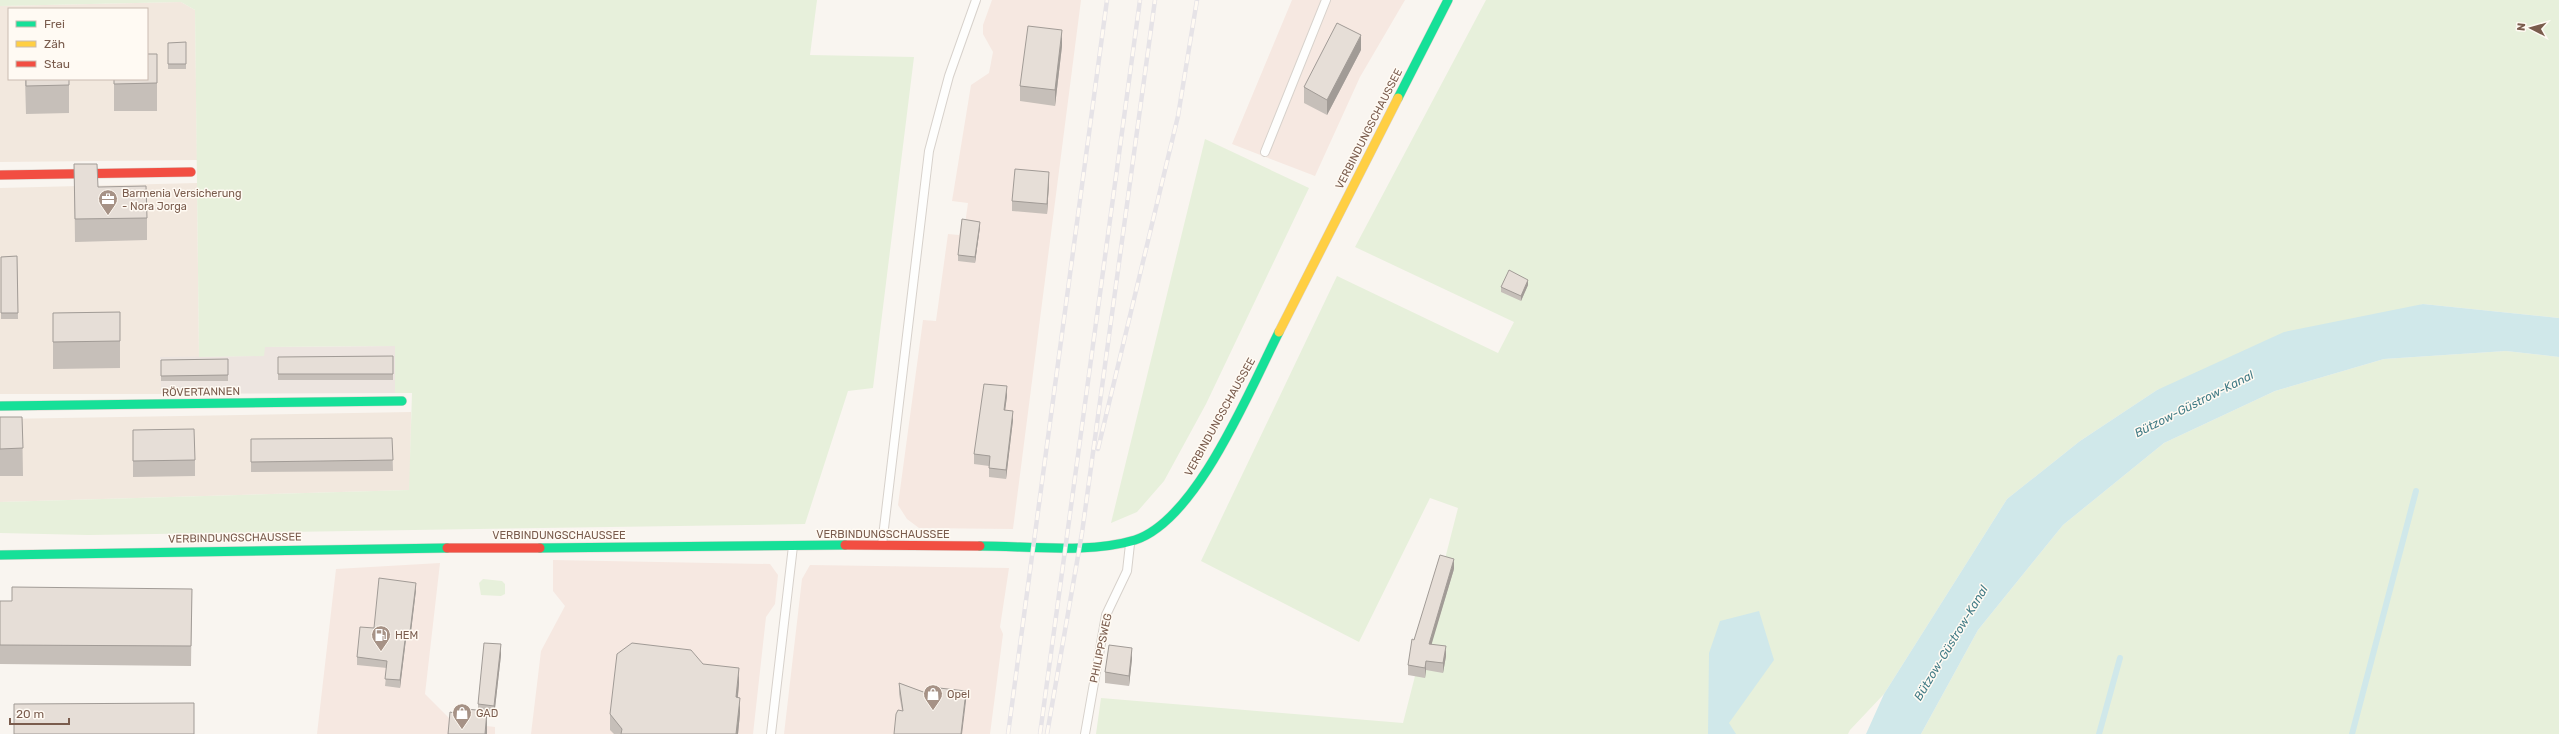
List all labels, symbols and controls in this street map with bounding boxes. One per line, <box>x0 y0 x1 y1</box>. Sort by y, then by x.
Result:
legend <box>8 8 148 80</box>
north arrow <box>2511 8 2551 48</box>
text: Frei <box>44 17 65 31</box>
text: N <box>2515 22 2528 32</box>
text: Zäh <box>44 37 65 51</box>
text: Stau <box>44 57 70 71</box>
street label: VERBINDUNGSCHAUSSEE <box>1333 66 1405 191</box>
place label: Barmenia Versicherung - Nora Jorga <box>122 187 242 213</box>
office icon: Barmenia Versicherung - Nora Jorga <box>97 188 119 216</box>
street label: VERBINDUNGSCHAUSSEE <box>1182 355 1258 479</box>
water label: Bützow-Güstrow-Kanal <box>2132 367 2257 440</box>
street label: RÖVERTANNEN <box>162 385 240 399</box>
street label: VERBINDUNGSCHAUSSEE <box>816 528 950 541</box>
street label: VERBINDUNGSCHAUSSEE <box>492 529 626 542</box>
street label: VERBINDUNGSCHAUSSEE <box>168 530 302 546</box>
water label: Bützow-Güstrow-Kanal <box>1911 582 1991 703</box>
street label: PHILIPPSWEG <box>1087 612 1115 684</box>
fuel station icon: HEM <box>370 624 392 652</box>
place label: HEM <box>395 629 418 642</box>
shop icon: Opel <box>922 683 944 711</box>
place label: Opel <box>947 688 970 701</box>
scale bar <box>10 700 69 726</box>
shop icon: GAD <box>451 702 473 730</box>
text: 20 m <box>16 707 44 721</box>
place label: GAD <box>476 707 498 720</box>

